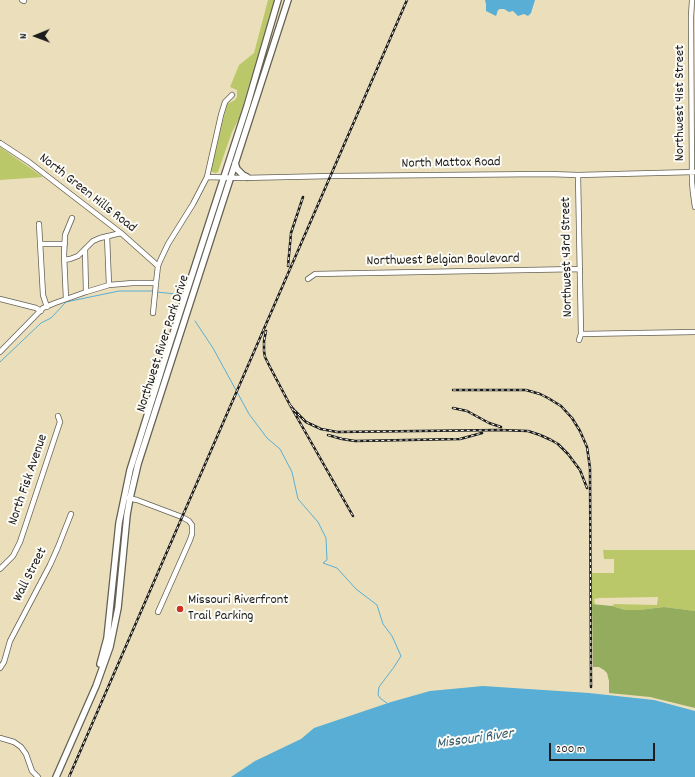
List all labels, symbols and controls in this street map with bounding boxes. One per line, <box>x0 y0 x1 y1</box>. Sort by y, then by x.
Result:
north arrow <box>16 16 56 56</box>
text: N <box>16 33 32 39</box>
street label: Northwest 41st Street <box>673 45 689 161</box>
street label: North Green Hills Road <box>35 151 139 237</box>
street label: North Mattox Road <box>401 155 501 173</box>
street label: Northwest 43rd Street <box>559 197 577 317</box>
street label: Northwest Belgian Boulevard <box>366 251 520 271</box>
street label: Northwest River Park Drive <box>134 273 194 415</box>
street label: North Fisk Avenue <box>6 432 52 528</box>
street label: Wall Street <box>10 545 52 605</box>
place label: Missouri Riverfront Trail Parking <box>188 593 288 626</box>
marker: Missouri Riverfront Trail Parking <box>175 604 185 614</box>
water label: Missouri River <box>435 726 515 754</box>
scale bar <box>551 735 657 761</box>
text: 200 m <box>556 741 585 758</box>

